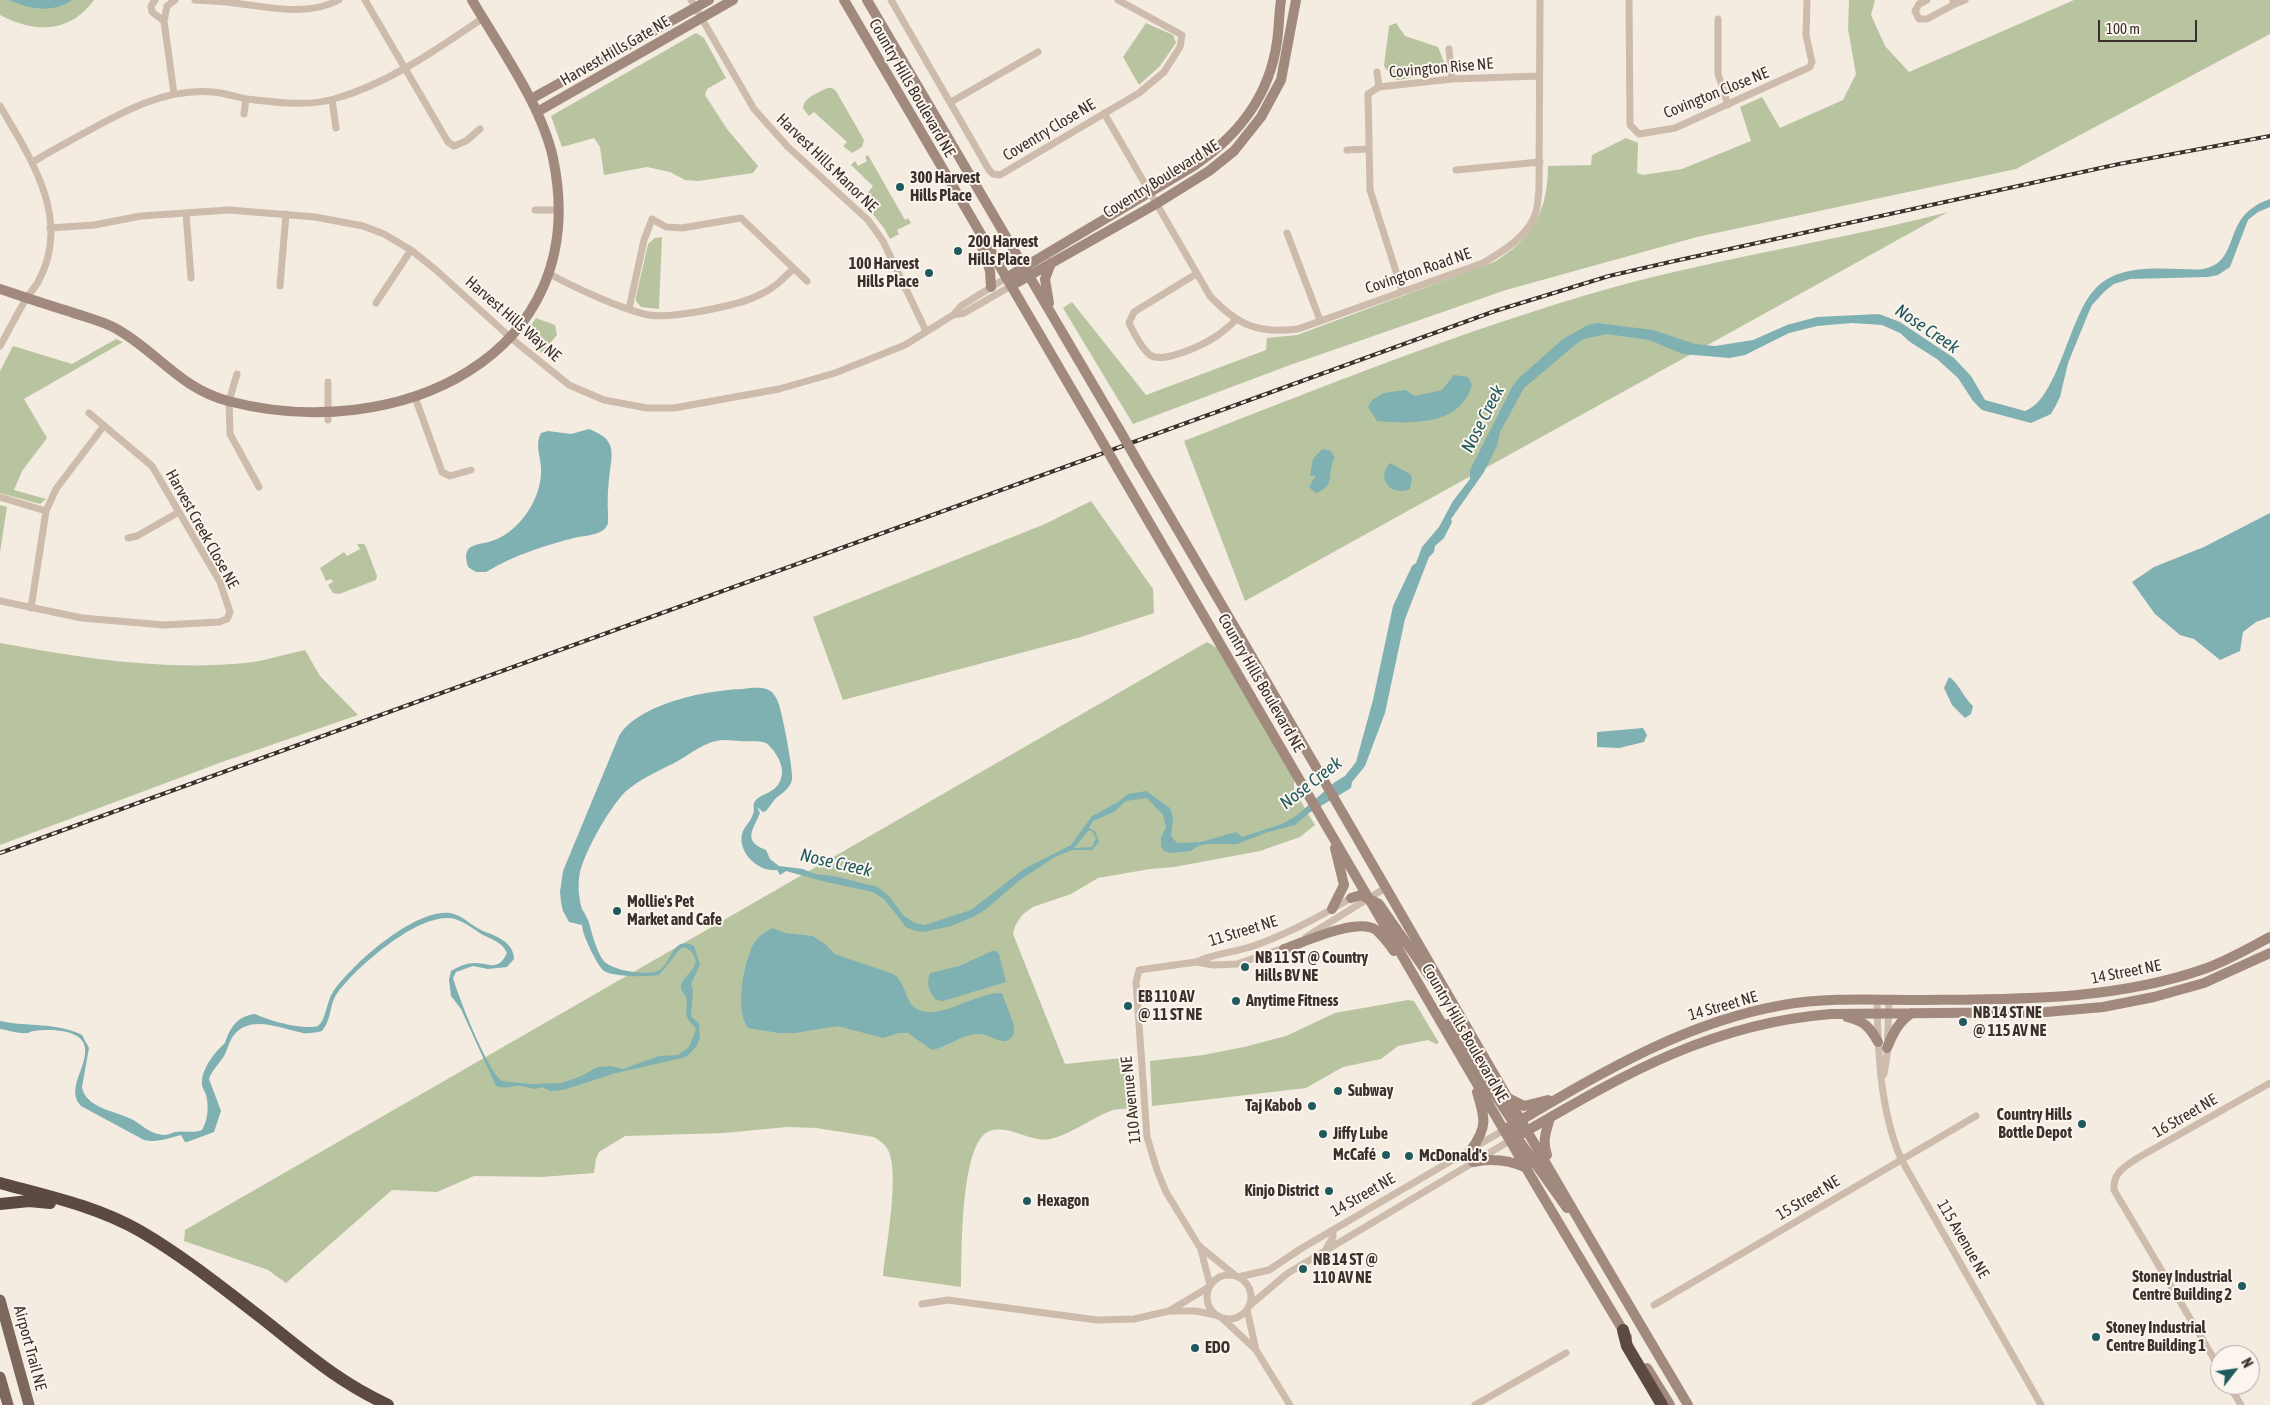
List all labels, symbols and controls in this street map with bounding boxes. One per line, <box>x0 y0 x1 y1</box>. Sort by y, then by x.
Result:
scale bar <box>2100 10 2199 42</box>
street label: Harvest Hills Gate NE <box>557 12 673 90</box>
street label: Country Hills Boulevard NE <box>865 16 959 160</box>
text: 100 m <box>2106 20 2140 37</box>
street label: Covington Rise NE <box>1388 54 1494 82</box>
street label: Covington Close NE <box>1661 63 1771 123</box>
street label: Coventry Close NE <box>999 95 1099 165</box>
street label: Harvest Hills Manor NE <box>772 110 882 216</box>
street label: Coventry Boulevard NE <box>1100 136 1222 222</box>
place label: 300 Harvest Hills Place <box>910 168 980 206</box>
marker: 300 Harvest Hills Place <box>894 181 906 193</box>
place label: 200 Harvest Hills Place <box>968 232 1038 270</box>
street label: Covington Road NE <box>1363 244 1473 298</box>
marker: 200 Harvest Hills Place <box>952 245 964 257</box>
place label: 100 Harvest Hills Place <box>849 254 919 292</box>
marker: 100 Harvest Hills Place <box>923 267 935 279</box>
street label: Harvest Hills Way NE <box>461 272 565 366</box>
water label: Nose Creek <box>1891 300 1963 358</box>
water label: Nose Creek <box>1457 382 1509 456</box>
street label: Harvest Creek Close NE <box>161 466 243 592</box>
street label: Country Hills Boulevard NE <box>1214 611 1308 755</box>
water label: Nose Creek <box>1276 752 1346 814</box>
water label: Nose Creek <box>798 844 874 882</box>
place label: Mollie's Pet Market and Cafe <box>627 892 722 930</box>
marker: Mollie's Pet Market and Cafe <box>611 905 623 917</box>
street label: 11 Street NE <box>1206 911 1280 951</box>
place label: NB 11 ST @ Country Hills BV NE <box>1255 948 1368 986</box>
street label: 14 Street NE <box>2089 956 2163 988</box>
marker: NB 11 ST @ Country Hills BV NE <box>1239 961 1251 973</box>
street label: Country Hills Boulevard NE <box>1418 961 1512 1105</box>
place label: EB 110 AV @ 11 ST NE <box>1138 987 1202 1025</box>
street label: 14 Street NE <box>1686 987 1760 1025</box>
place label: Anytime Fitness <box>1246 991 1339 1011</box>
marker: Anytime Fitness <box>1230 995 1242 1007</box>
marker: EB 110 AV @ 11 ST NE <box>1122 1000 1134 1012</box>
place label: NB 14 ST NE @ 115 AV NE <box>1973 1003 2046 1041</box>
marker: NB 14 ST NE @ 115 AV NE <box>1957 1016 1969 1028</box>
street label: 110 Avenue NE <box>1117 1055 1145 1145</box>
place label: Subway <box>1348 1081 1393 1101</box>
marker: Subway <box>1332 1085 1344 1097</box>
street label: 16 Street NE <box>2150 1090 2220 1142</box>
place label: Taj Kabob <box>1245 1096 1302 1116</box>
marker: Taj Kabob <box>1306 1100 1318 1112</box>
place label: Country Hills Bottle Depot <box>1997 1105 2072 1143</box>
marker: Country Hills Bottle Depot <box>2076 1118 2088 1130</box>
place label: Jiffy Lube <box>1333 1124 1388 1144</box>
marker: Jiffy Lube <box>1317 1128 1329 1140</box>
place label: McCafé <box>1333 1145 1376 1165</box>
place label: McDonald's <box>1419 1146 1487 1166</box>
marker: McCafé <box>1380 1149 1392 1161</box>
marker: McDonald's <box>1403 1150 1415 1162</box>
street label: 14 Street NE <box>1328 1169 1398 1221</box>
street label: 15 Street NE <box>1773 1172 1843 1224</box>
place label: Kinjo District <box>1245 1181 1319 1201</box>
marker: Kinjo District <box>1323 1185 1335 1197</box>
place label: Hexagon <box>1037 1191 1089 1211</box>
marker: Hexagon <box>1021 1195 1033 1207</box>
street label: 115 Avenue NE <box>1933 1196 1993 1282</box>
place label: NB 14 ST @ 110 AV NE <box>1313 1250 1378 1288</box>
marker: NB 14 ST @ 110 AV NE <box>1297 1263 1309 1275</box>
place label: Stoney Industrial Centre Building 2 <box>2132 1267 2232 1305</box>
marker: Stoney Industrial Centre Building 2 <box>2236 1280 2248 1292</box>
street label: Airport Trail NE <box>9 1304 51 1392</box>
place label: Stoney Industrial Centre Building 1 <box>2106 1318 2206 1356</box>
marker: Stoney Industrial Centre Building 1 <box>2090 1331 2102 1343</box>
place label: EDO <box>1205 1338 1230 1358</box>
marker: EDO <box>1189 1342 1201 1354</box>
north arrow <box>2210 1345 2260 1395</box>
text: N <box>2238 1355 2256 1371</box>

